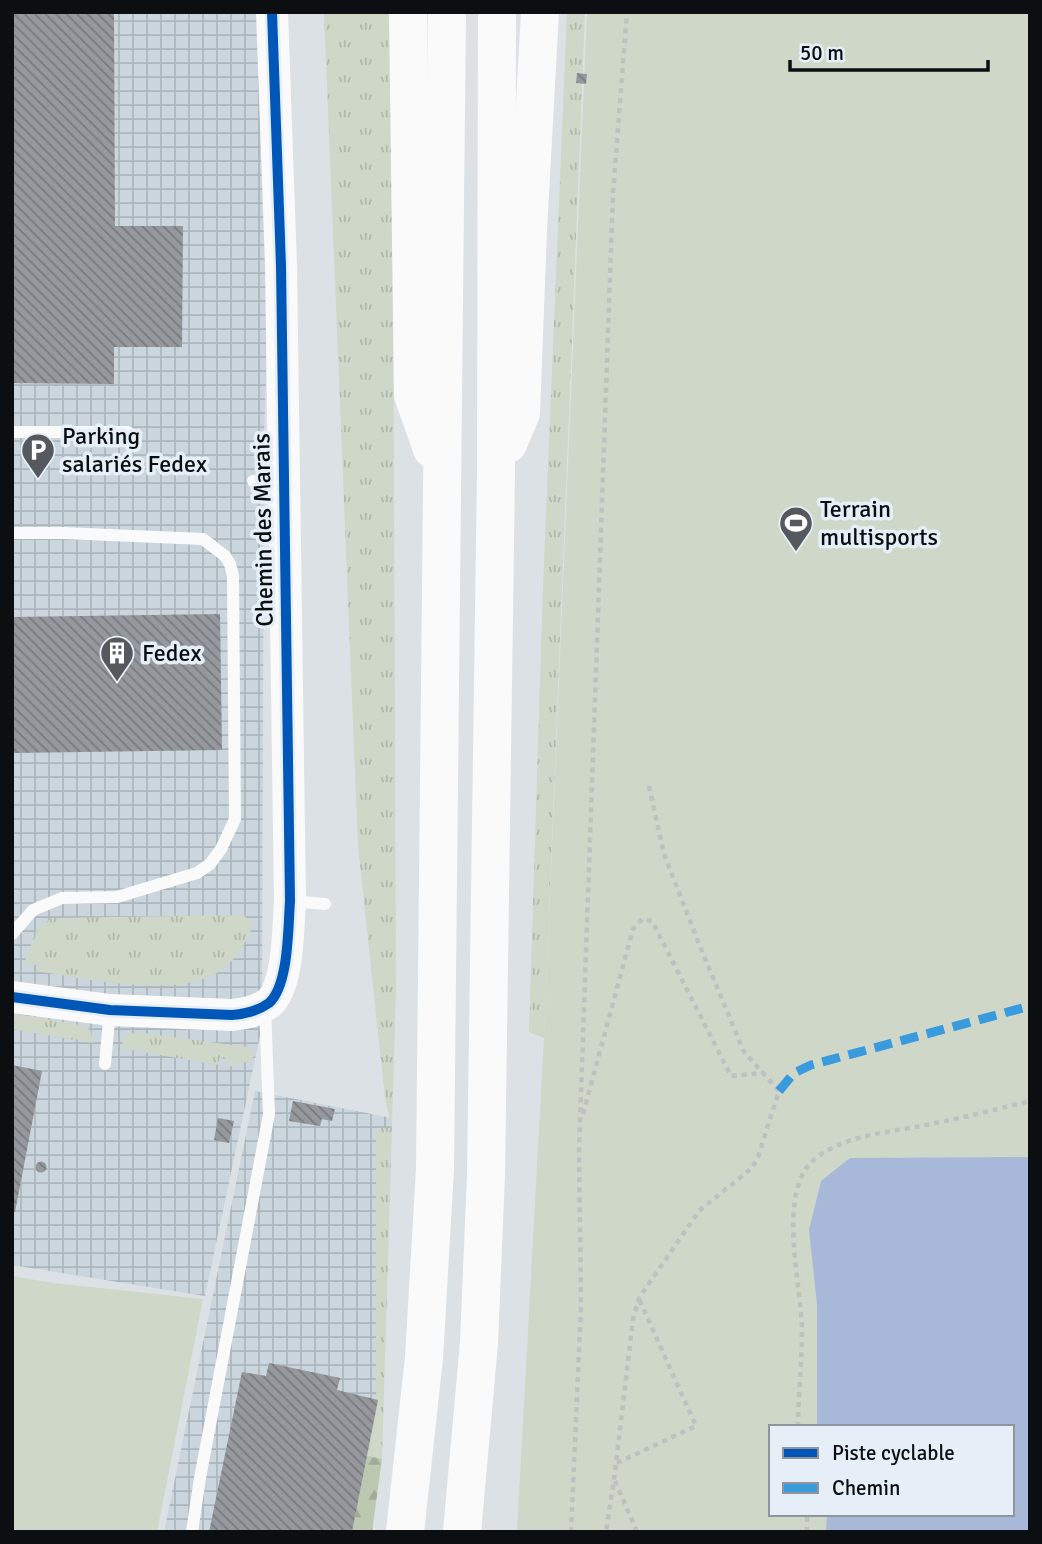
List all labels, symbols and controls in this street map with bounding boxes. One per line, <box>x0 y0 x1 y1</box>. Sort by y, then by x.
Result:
scale bar <box>790 28 988 72</box>
text: 50 m <box>800 40 844 66</box>
place label: Parking salariés Fedex <box>62 421 207 479</box>
parking icon: Parking salariés Fedex <box>19 431 57 480</box>
street label: Chemin des Marais <box>246 433 280 627</box>
place label: Terrain multisports <box>820 494 938 552</box>
sports icon: Terrain multisports <box>777 504 815 553</box>
building icon: Fedex <box>98 634 136 683</box>
place label: Fedex <box>142 638 202 668</box>
legend <box>769 1425 1014 1516</box>
text: Piste cyclable <box>832 1440 955 1466</box>
text: Chemin <box>832 1475 901 1501</box>

